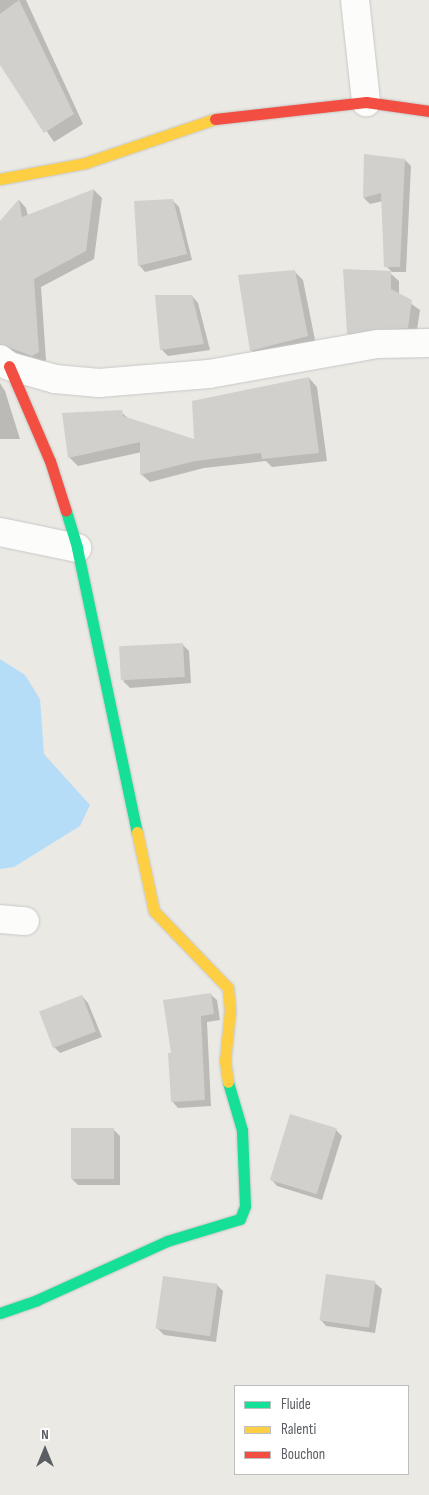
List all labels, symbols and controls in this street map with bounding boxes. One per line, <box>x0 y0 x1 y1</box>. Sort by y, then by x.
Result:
legend <box>234 1385 409 1475</box>
text: Fluide <box>281 1395 311 1414</box>
text: Ralenti <box>281 1420 316 1439</box>
north arrow <box>20 1425 70 1475</box>
text: N <box>41 1426 49 1443</box>
text: Bouchon <box>281 1445 325 1464</box>

